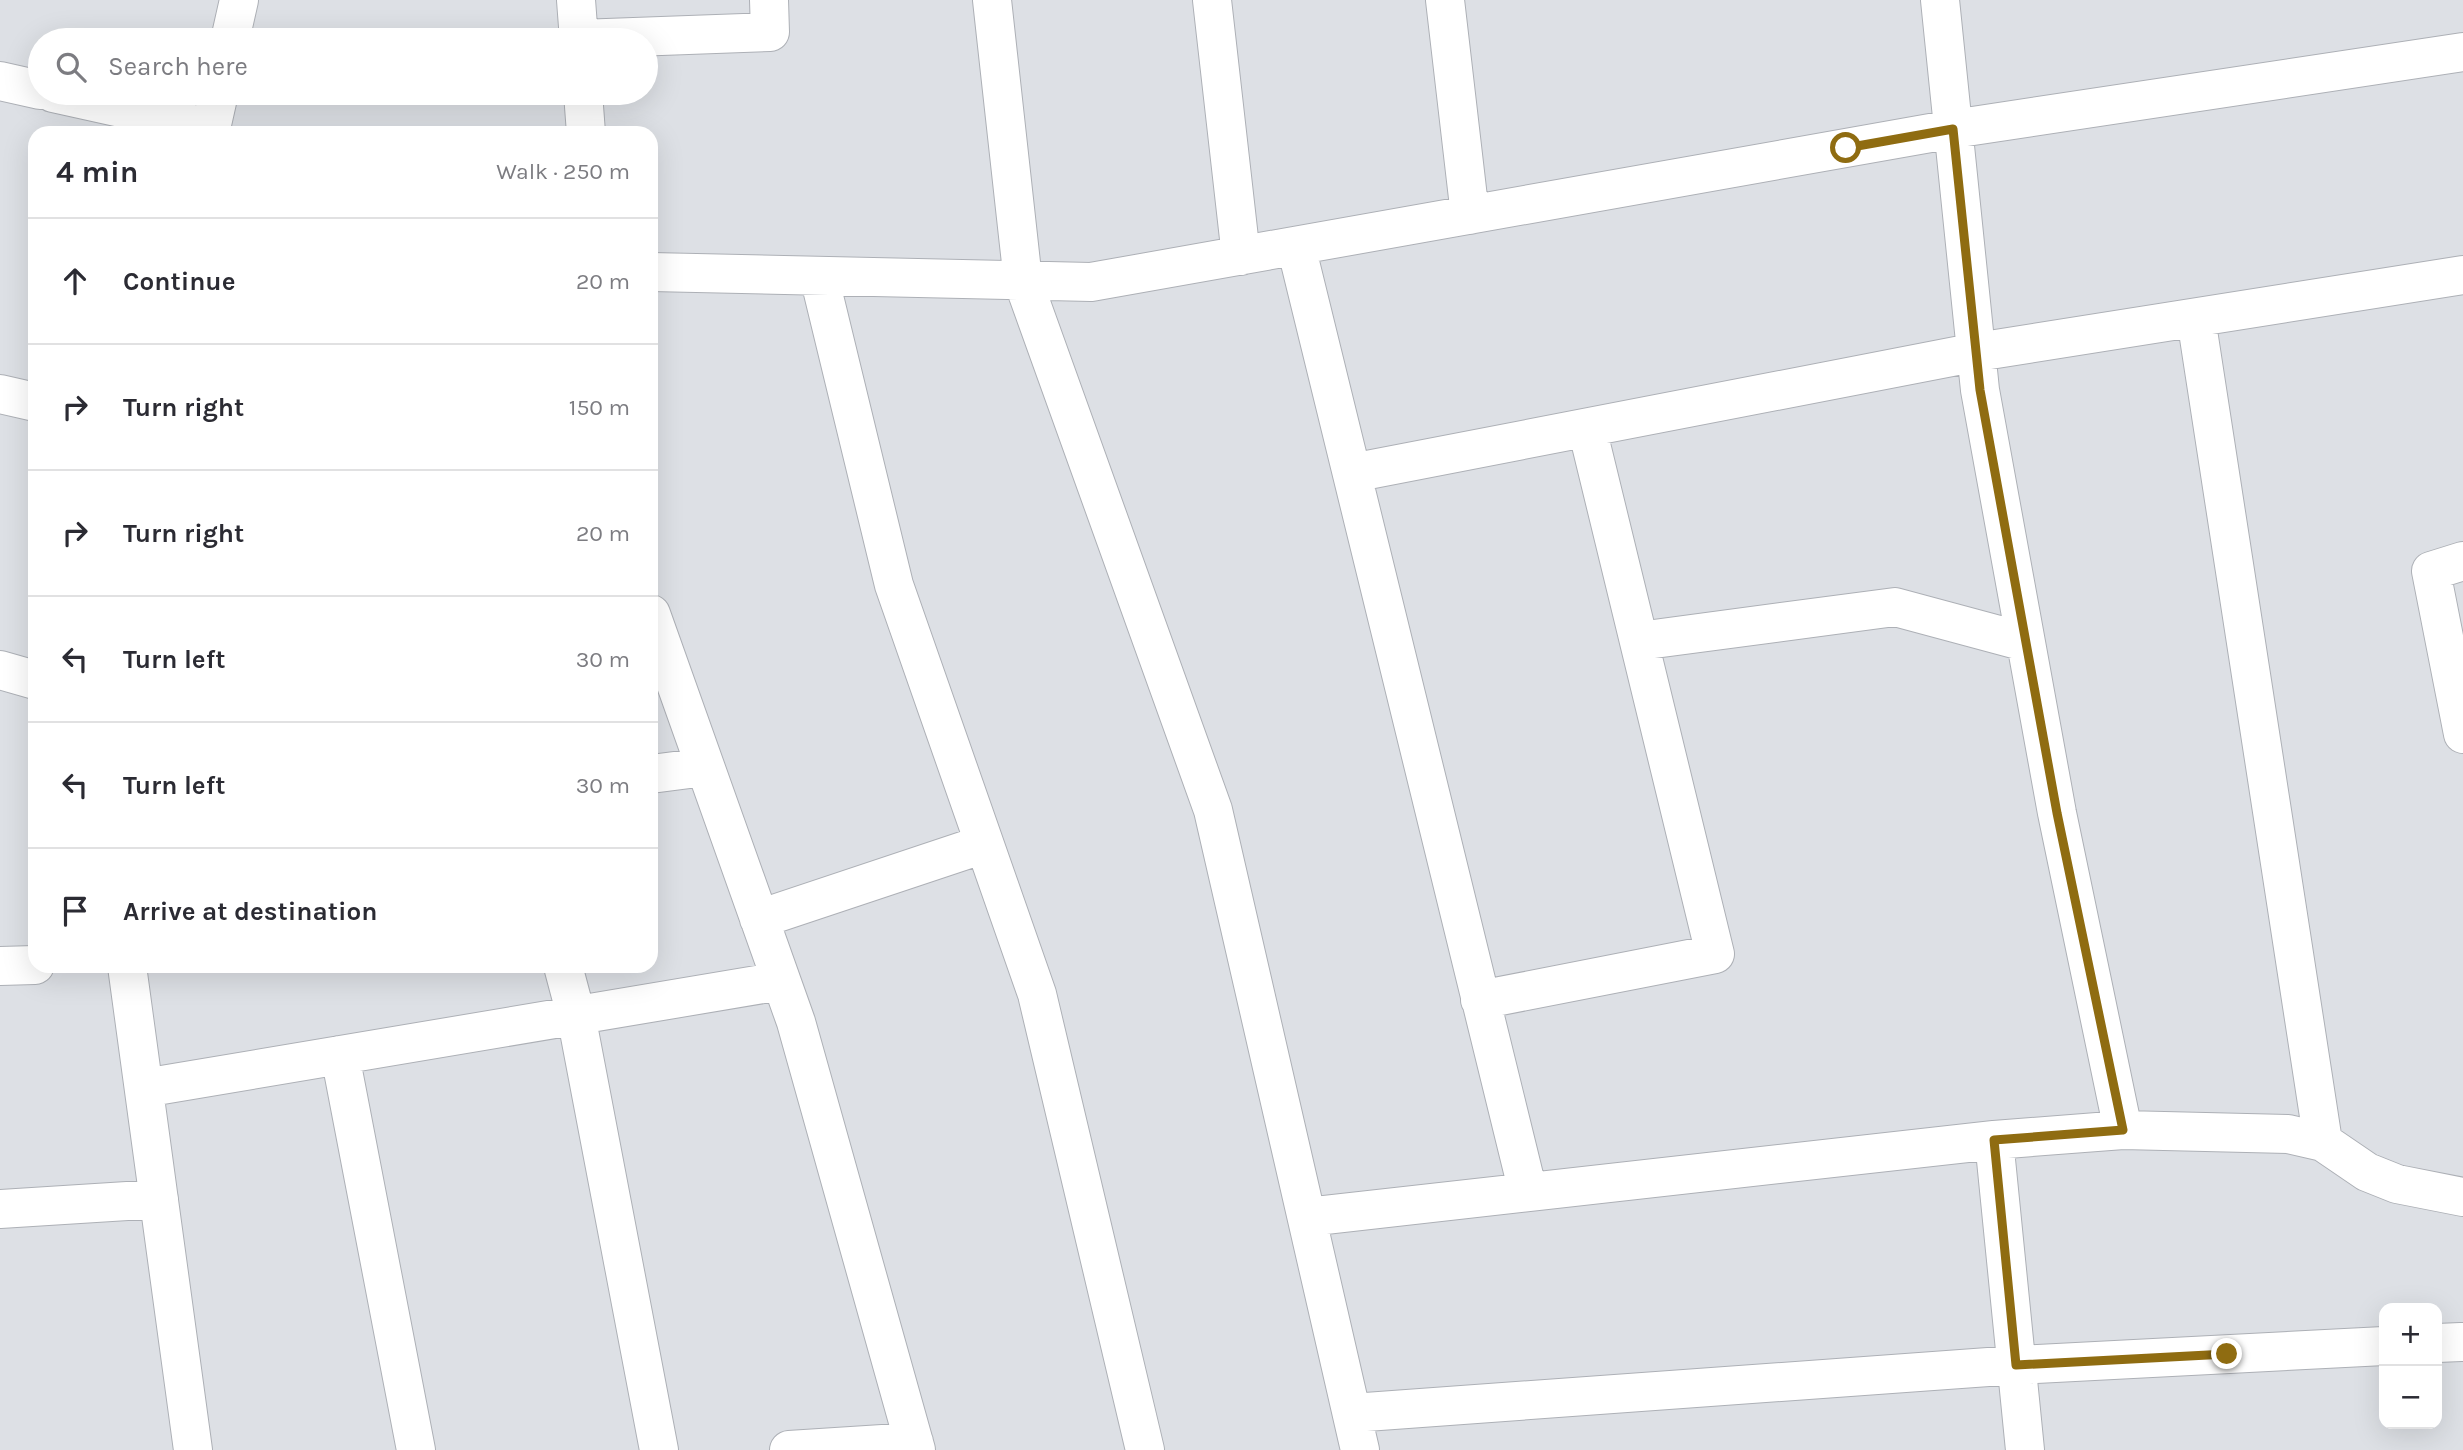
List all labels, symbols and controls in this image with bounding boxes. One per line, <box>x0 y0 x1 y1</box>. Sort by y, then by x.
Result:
search box <box>28 28 658 105</box>
icon: search <box>52 48 90 86</box>
text: Search here <box>108 51 248 82</box>
route start <box>1830 132 1861 163</box>
text: 4 min <box>56 154 138 190</box>
text: Walk · 250 m <box>496 158 630 185</box>
icon: ahead <box>56 262 94 300</box>
text: Continue <box>123 266 235 297</box>
text: 20 m <box>576 268 630 295</box>
icon: right <box>56 388 94 426</box>
text: Turn right <box>123 392 244 423</box>
text: 150 m <box>569 394 630 421</box>
icon: right <box>56 514 94 552</box>
text: Turn right <box>123 518 244 549</box>
text: 20 m <box>576 520 630 547</box>
icon: left <box>56 640 94 678</box>
text: Turn left <box>123 644 225 675</box>
text: 30 m <box>576 646 630 673</box>
icon: left <box>56 766 94 804</box>
text: Turn left <box>123 770 225 801</box>
text: 30 m <box>576 772 630 799</box>
icon: arrive <box>56 892 94 930</box>
text: Arrive at destination <box>123 896 377 927</box>
map controls <box>2379 1303 2442 1429</box>
button: + <box>2379 1303 2442 1366</box>
route end <box>2211 1338 2242 1369</box>
button: − <box>2379 1366 2442 1429</box>

